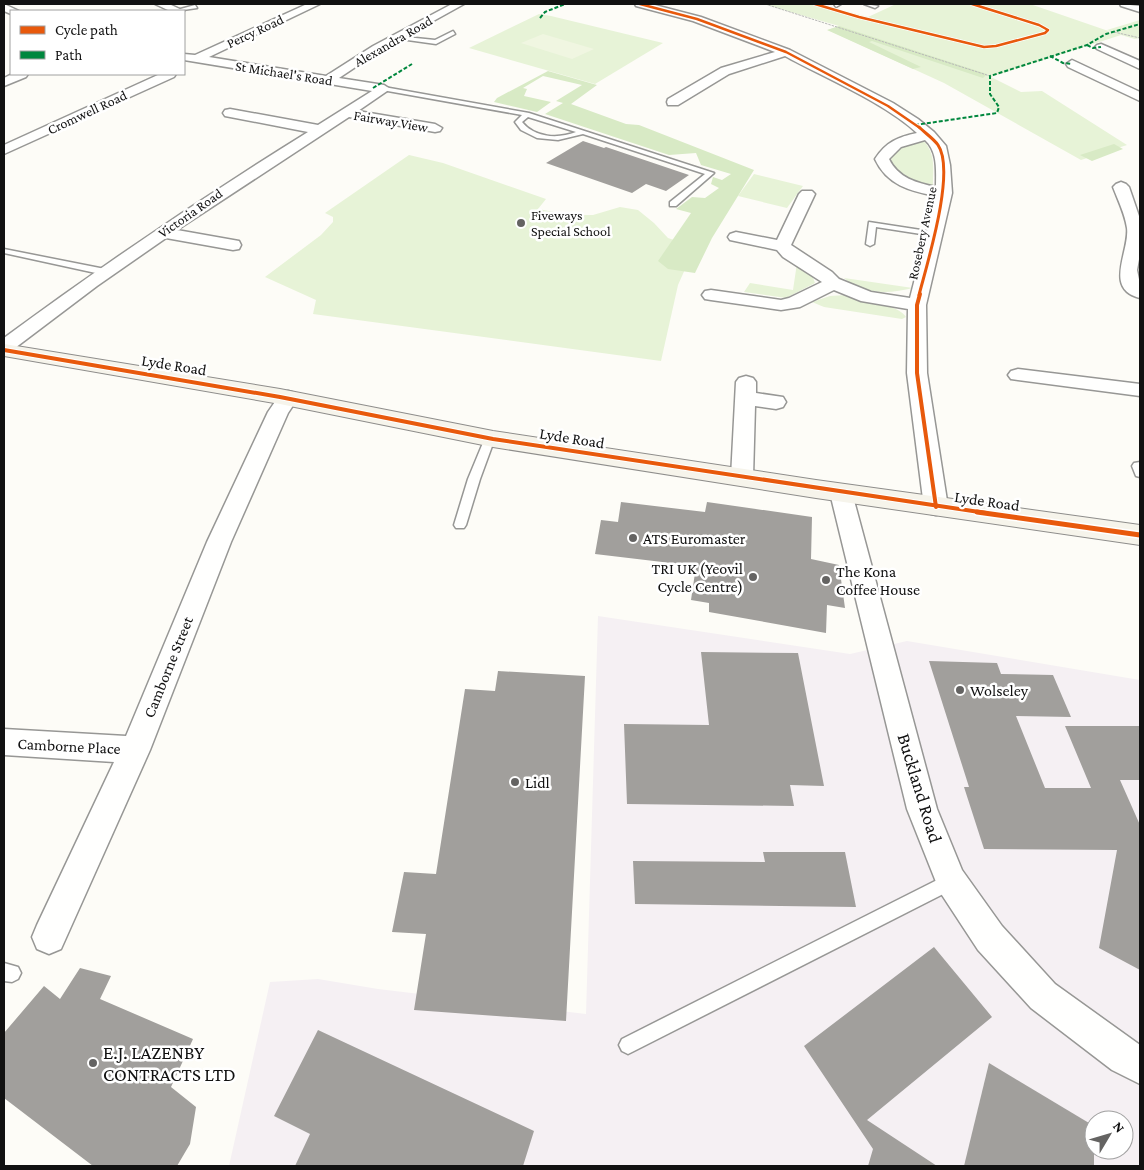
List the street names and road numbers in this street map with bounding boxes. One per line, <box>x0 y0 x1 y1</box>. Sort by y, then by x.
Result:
street label: Percy Road <box>224 11 287 51</box>
street label: Alexandra Road <box>351 12 436 70</box>
street label: St Michael's Road <box>234 57 334 89</box>
street label: Cromwell Road <box>45 86 130 137</box>
street label: Fairway View <box>353 107 430 136</box>
street label: Victoria Road <box>155 185 226 241</box>
street label: Rosebery Avenue <box>904 185 940 281</box>
street label: Lyde Road <box>140 351 208 380</box>
street label: Lyde Road <box>538 424 606 453</box>
street label: Lyde Road <box>953 488 1021 515</box>
street label: Camborne Street <box>140 613 196 720</box>
street label: Buckland Road <box>893 731 947 845</box>
street label: Camborne Place <box>17 735 121 757</box>

